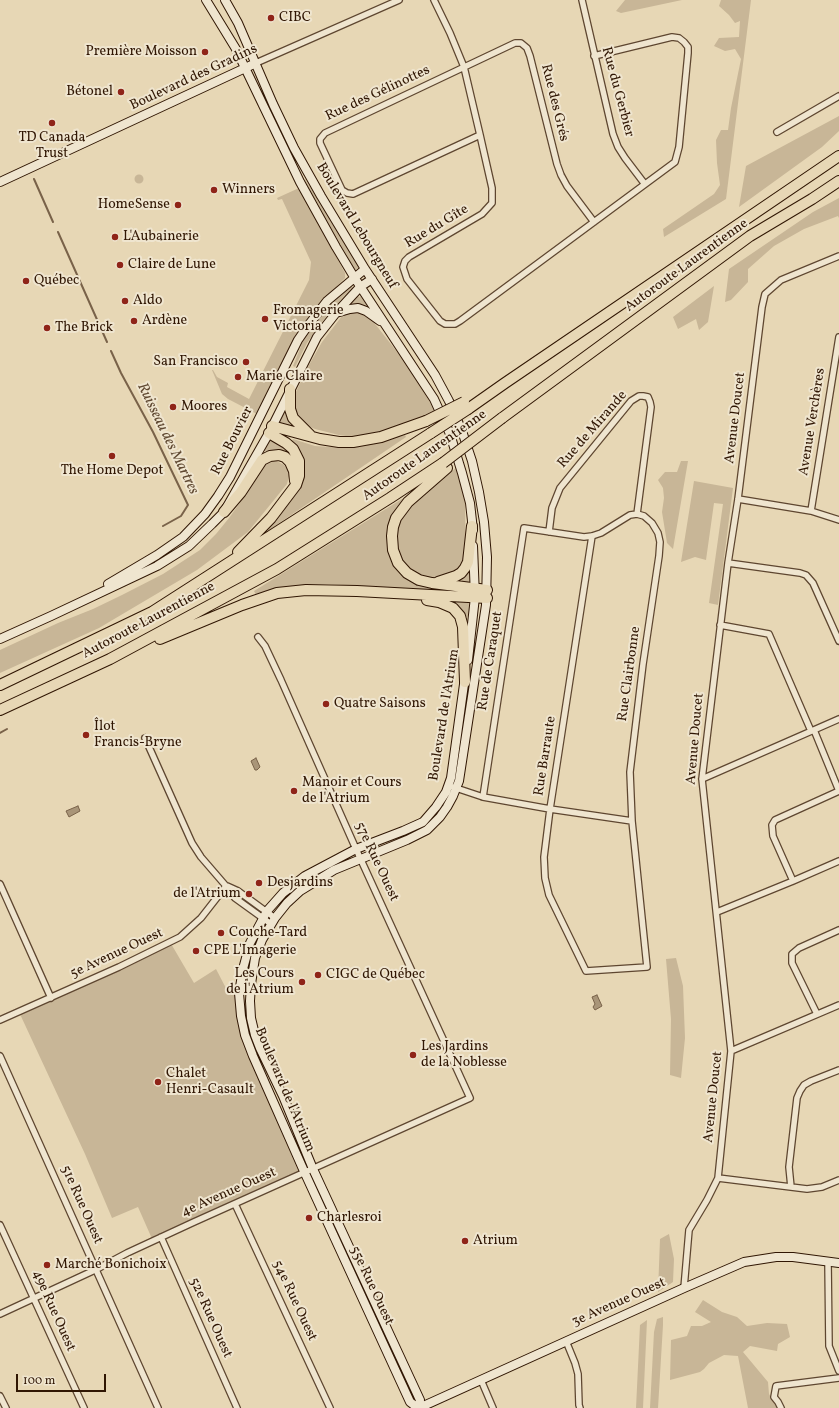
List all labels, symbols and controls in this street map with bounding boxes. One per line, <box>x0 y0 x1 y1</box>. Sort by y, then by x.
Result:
place label: CIBC <box>279 10 311 26</box>
marker: CIBC <box>266 13 276 23</box>
street label: Boulevard des Gradins <box>128 41 260 115</box>
place label: Première Moisson <box>86 44 197 60</box>
street label: Rue du Gerbier <box>597 45 637 139</box>
marker: Première Moisson <box>200 47 210 57</box>
street label: Rue des Gélinottes <box>323 62 433 126</box>
street label: Rue des Grés <box>536 63 572 143</box>
place label: Bétonel <box>66 84 113 100</box>
marker: Bétonel <box>116 87 126 97</box>
marker: TD Canada Trust <box>47 118 57 128</box>
place label: TD Canada Trust <box>18 130 86 162</box>
street label: Boulevard Lebourgneuf <box>312 160 400 292</box>
place label: Winners <box>222 182 275 198</box>
marker: Winners <box>209 185 219 195</box>
place label: HomeSense <box>98 197 170 213</box>
marker: HomeSense <box>173 200 183 210</box>
street label: Rue du Gîte <box>402 201 472 253</box>
street label: Autoroute Laurentienne <box>622 216 752 316</box>
place label: L'Aubainerie <box>123 229 199 245</box>
marker: L'Aubainerie <box>110 232 120 242</box>
place label: Claire de Lune <box>128 257 216 273</box>
marker: Claire de Lune <box>115 260 125 270</box>
place label: Québec <box>34 273 79 289</box>
marker: Québec <box>21 276 31 286</box>
place label: Aldo <box>133 293 162 309</box>
marker: Aldo <box>120 296 130 306</box>
place label: Fromagerie Victoria <box>273 303 344 336</box>
place label: Ardène <box>142 313 187 329</box>
marker: Fromagerie Victoria <box>260 314 270 324</box>
marker: Ardène <box>129 316 139 326</box>
place label: The Brick <box>55 320 113 336</box>
marker: The Brick <box>42 323 52 333</box>
place label: San Francisco <box>153 354 238 370</box>
marker: San Francisco <box>241 357 251 367</box>
street label: Avenue Verchères <box>796 367 830 477</box>
place label: Marie Claire <box>246 369 323 385</box>
street label: Avenue Doucet <box>722 371 750 465</box>
marker: Marie Claire <box>233 372 243 382</box>
water label: Ruisseau des Martres <box>132 380 202 498</box>
street label: Rue de Mirande <box>555 388 631 472</box>
place label: Moores <box>181 399 227 415</box>
marker: Moores <box>168 402 178 412</box>
street label: Rue Bouvier <box>209 404 257 478</box>
street label: Autoroute Laurentienne <box>360 407 490 505</box>
marker: The Home Depot <box>107 451 117 461</box>
place label: The Home Depot <box>61 463 163 479</box>
street label: Autoroute Laurentienne <box>80 579 218 663</box>
street label: Rue de Caraquet <box>475 610 507 712</box>
street label: Rue Clairbonne <box>615 625 645 723</box>
street label: Boulevard de l'Atrium <box>426 648 464 782</box>
street label: Avenue Doucet <box>684 692 708 786</box>
place label: Quatre Saisons <box>334 696 426 712</box>
marker: Quatre Saisons <box>321 699 331 709</box>
street label: Rue Barraute <box>531 715 561 797</box>
place label: Îlot Francis-Bryne <box>94 719 182 752</box>
marker: Îlot Francis-Bryne <box>81 730 91 740</box>
place label: Manoir et Cours de l'Atrium <box>302 775 401 808</box>
marker: Manoir et Cours de l'Atrium <box>289 786 299 796</box>
street label: 57e Rue Ouest <box>350 820 402 904</box>
place label: Desjardins <box>267 875 333 891</box>
marker: Desjardins <box>254 878 264 888</box>
place label: de l'Atrium <box>173 886 241 902</box>
marker: de l'Atrium <box>244 889 254 899</box>
street label: 5e Avenue Ouest <box>68 925 166 983</box>
place label: Couche-Tard <box>229 925 307 941</box>
marker: Couche-Tard <box>216 928 226 938</box>
place label: CPE L'Imagerie <box>204 943 296 959</box>
marker: CPE L'Imagerie <box>191 946 201 956</box>
place label: Les Cours de l'Atrium <box>226 966 294 998</box>
place label: CIGC de Québec <box>326 967 425 983</box>
marker: CIGC de Québec <box>313 970 323 980</box>
marker: Les Cours de l'Atrium <box>297 977 307 987</box>
street label: Boulevard de l'Atrium <box>250 1025 318 1155</box>
place label: Les Jardins de la Noblesse <box>421 1039 507 1072</box>
marker: Les Jardins de la Noblesse <box>408 1050 418 1060</box>
street label: Avenue Doucet <box>701 1050 727 1144</box>
place label: Chalet Henri-Casault <box>166 1066 254 1098</box>
marker: Chalet Henri-Casault <box>153 1077 163 1087</box>
street label: 51e Rue Ouest <box>56 1163 106 1247</box>
street label: 4e Avenue Ouest <box>179 1165 279 1221</box>
place label: Charlesroi <box>317 1210 382 1226</box>
marker: Charlesroi <box>304 1213 314 1223</box>
place label: Atrium <box>473 1233 518 1249</box>
marker: Atrium <box>460 1236 470 1246</box>
street label: 55e Rue Ouest <box>345 1244 397 1328</box>
place label: Marché Bonichoix <box>55 1257 167 1273</box>
street label: 54e Rue Ouest <box>268 1258 320 1344</box>
marker: Marché Bonichoix <box>42 1260 52 1270</box>
street label: 49e Rue Ouest <box>28 1268 78 1354</box>
street label: 52e Rue Ouest <box>185 1275 235 1361</box>
street label: 3e Avenue Ouest <box>570 1275 668 1331</box>
scale bar <box>18 1366 108 1392</box>
text: 100 m <box>23 1373 55 1389</box>

